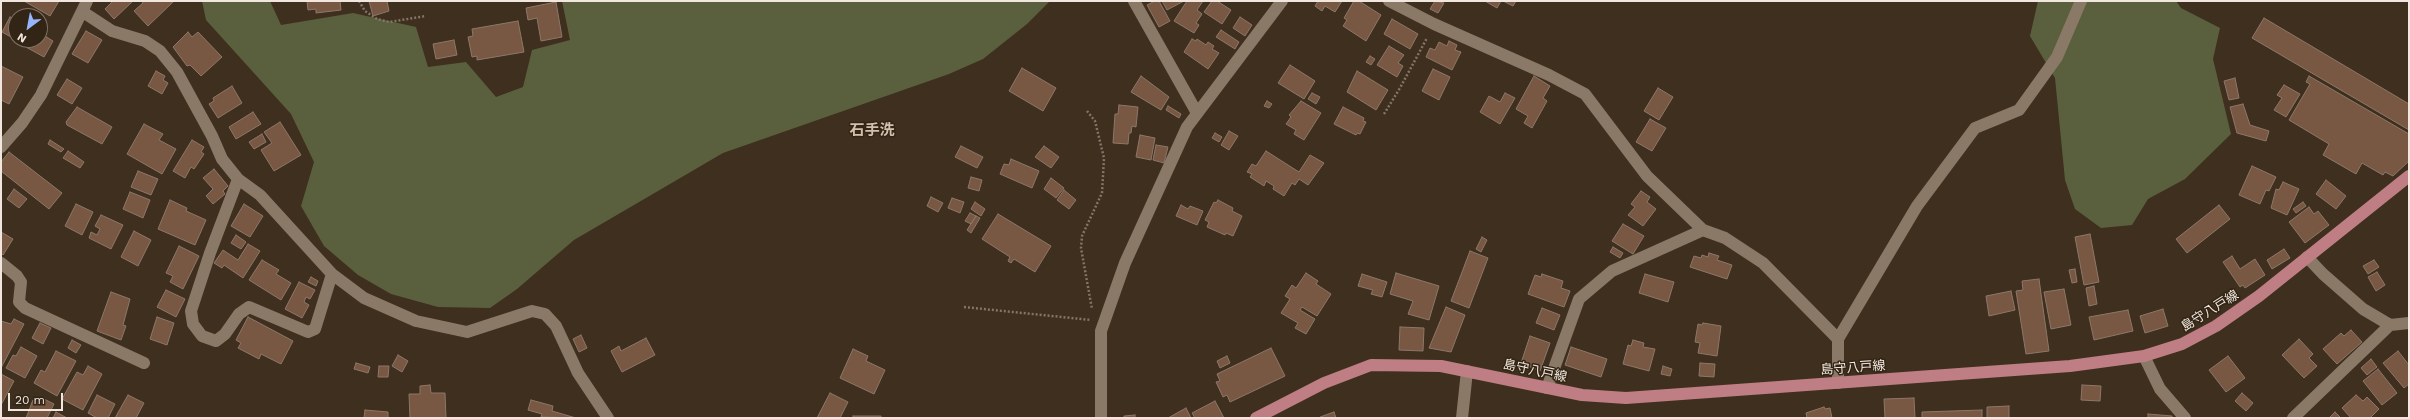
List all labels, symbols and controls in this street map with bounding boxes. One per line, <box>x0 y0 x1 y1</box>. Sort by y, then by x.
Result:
north arrow <box>8 8 48 48</box>
text: N <box>15 30 29 45</box>
district label: 石手洗 <box>850 122 894 140</box>
street label: 島守八戸線 <box>2178 287 2242 335</box>
street label: 島守八戸線 <box>1502 357 1568 385</box>
street label: 島守八戸線 <box>1820 358 1886 378</box>
scale bar <box>10 385 65 411</box>
text: 20 m <box>15 393 45 407</box>

